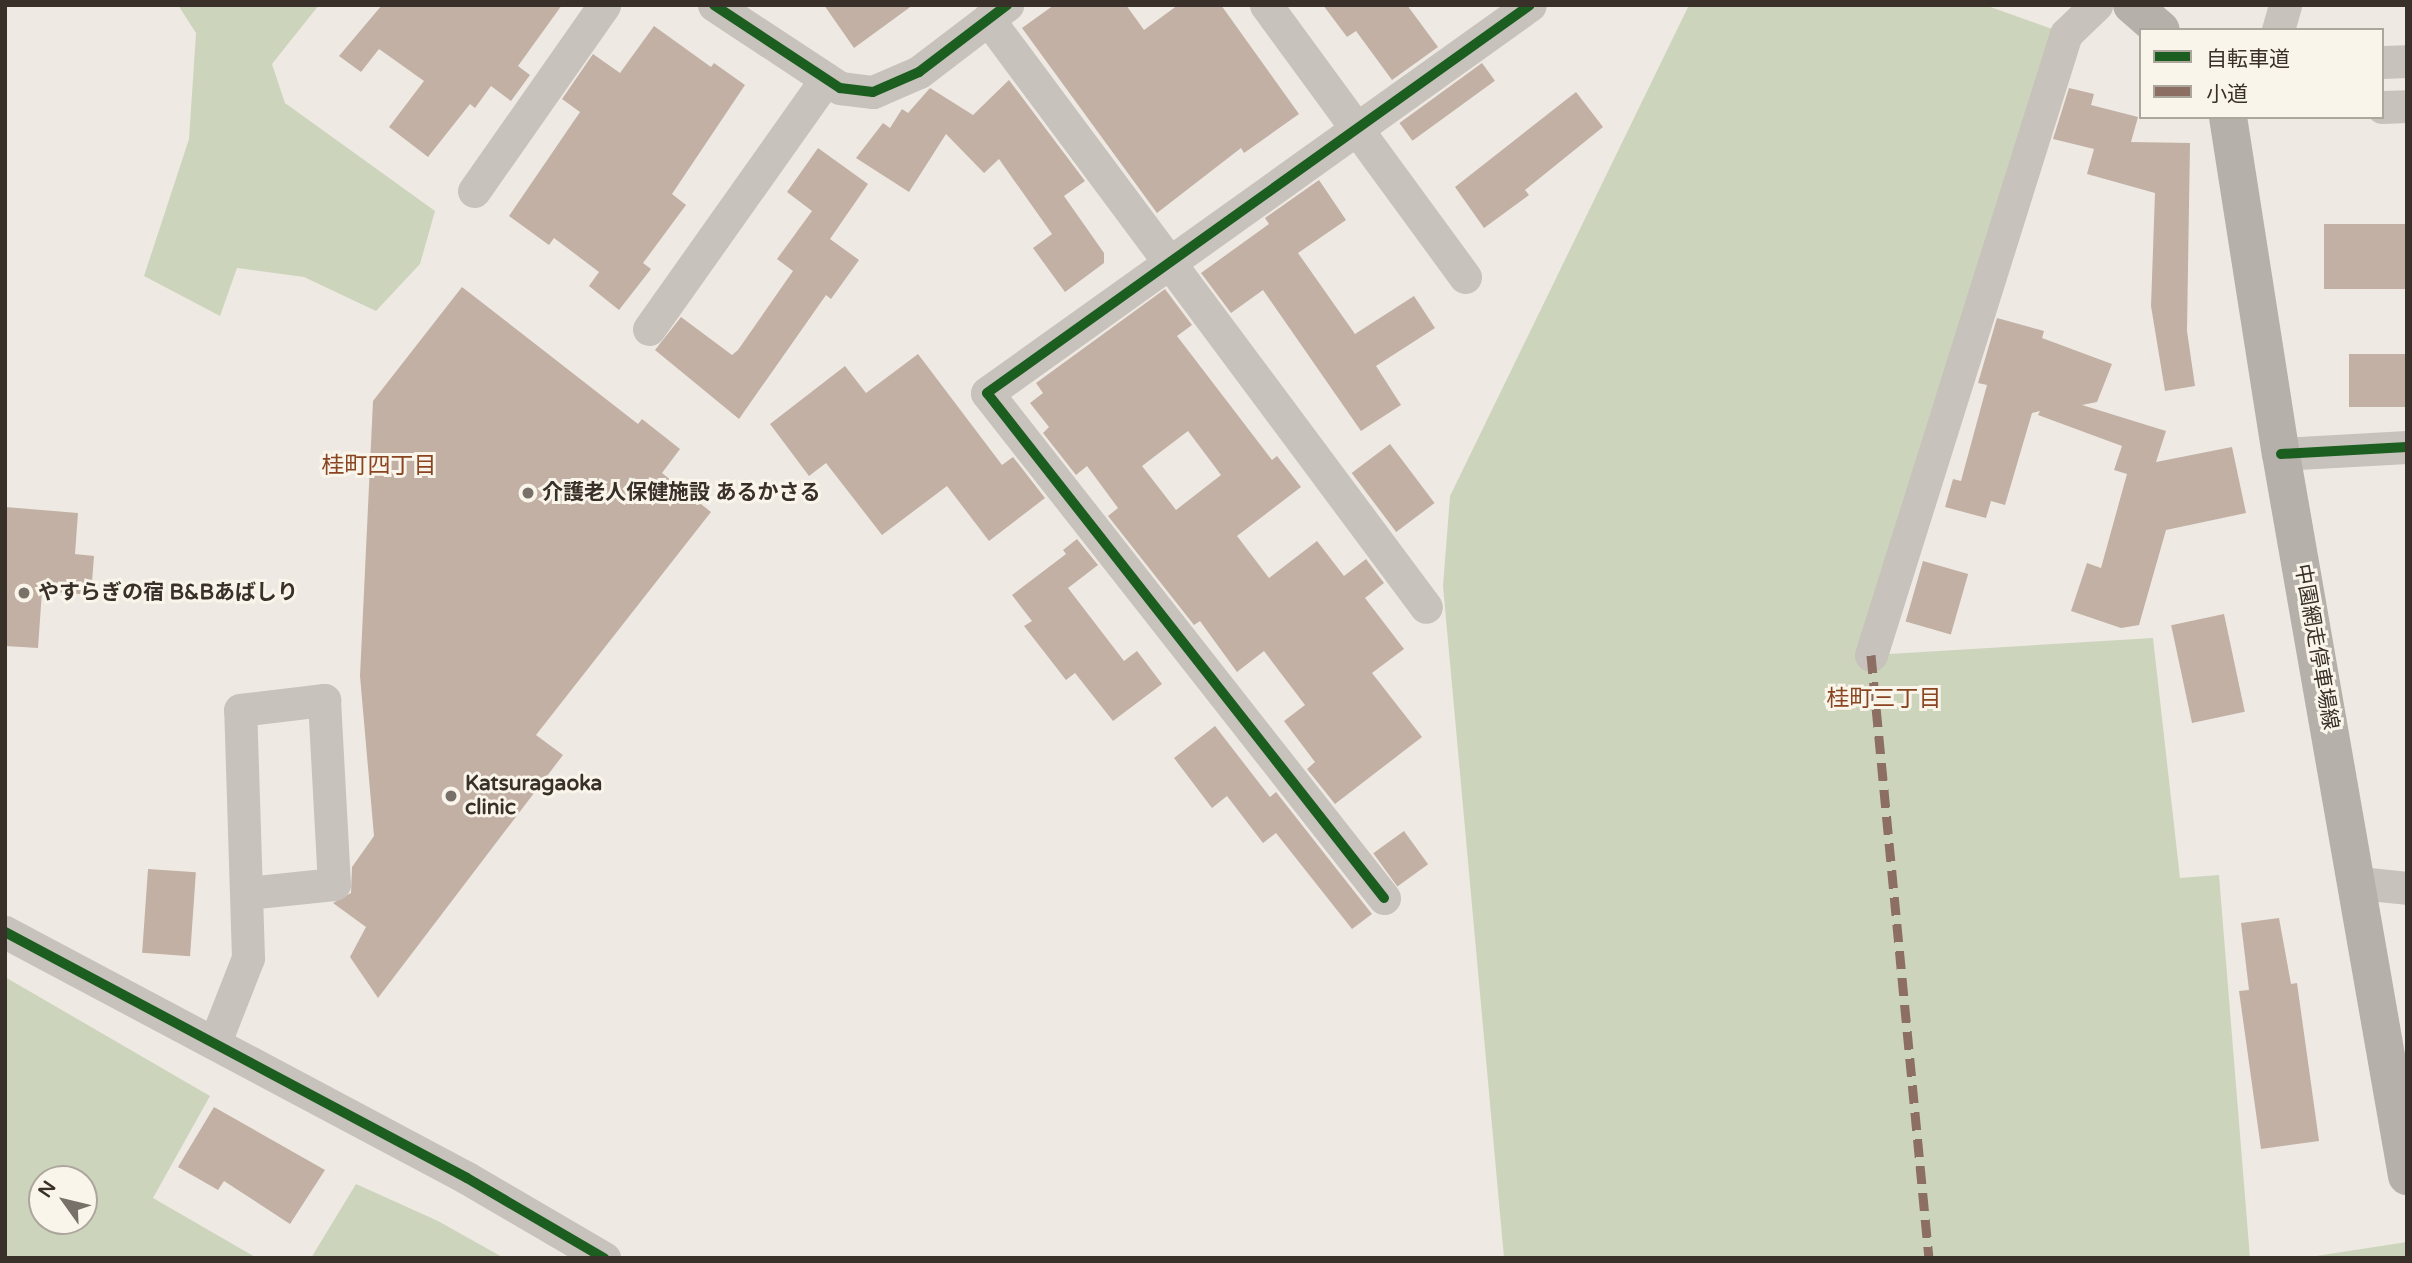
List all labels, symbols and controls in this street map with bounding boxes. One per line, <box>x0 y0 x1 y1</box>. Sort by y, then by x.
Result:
legend <box>2139 28 2384 119</box>
text: 自転車道 <box>2206 47 2290 72</box>
text: 小道 <box>2206 82 2248 107</box>
district label: 桂町四丁目 <box>322 452 436 480</box>
place label: 介護老人保健施設 あるかさる <box>542 480 820 506</box>
marker: 介護老人保健施設 あるかさる <box>520 485 536 501</box>
street label: 中園網走停車場線 <box>2289 562 2343 732</box>
place label: やすらぎの宿 B&Bあばしり <box>38 580 298 606</box>
marker: やすらぎの宿 B&Bあばしり <box>16 585 32 601</box>
district label: 桂町三丁目 <box>1827 685 1941 713</box>
place label: Katsuragaoka clinic <box>465 771 602 821</box>
marker: Katsuragaoka clinic <box>443 788 459 804</box>
north arrow <box>28 1165 98 1235</box>
text: N <box>34 1177 61 1202</box>

